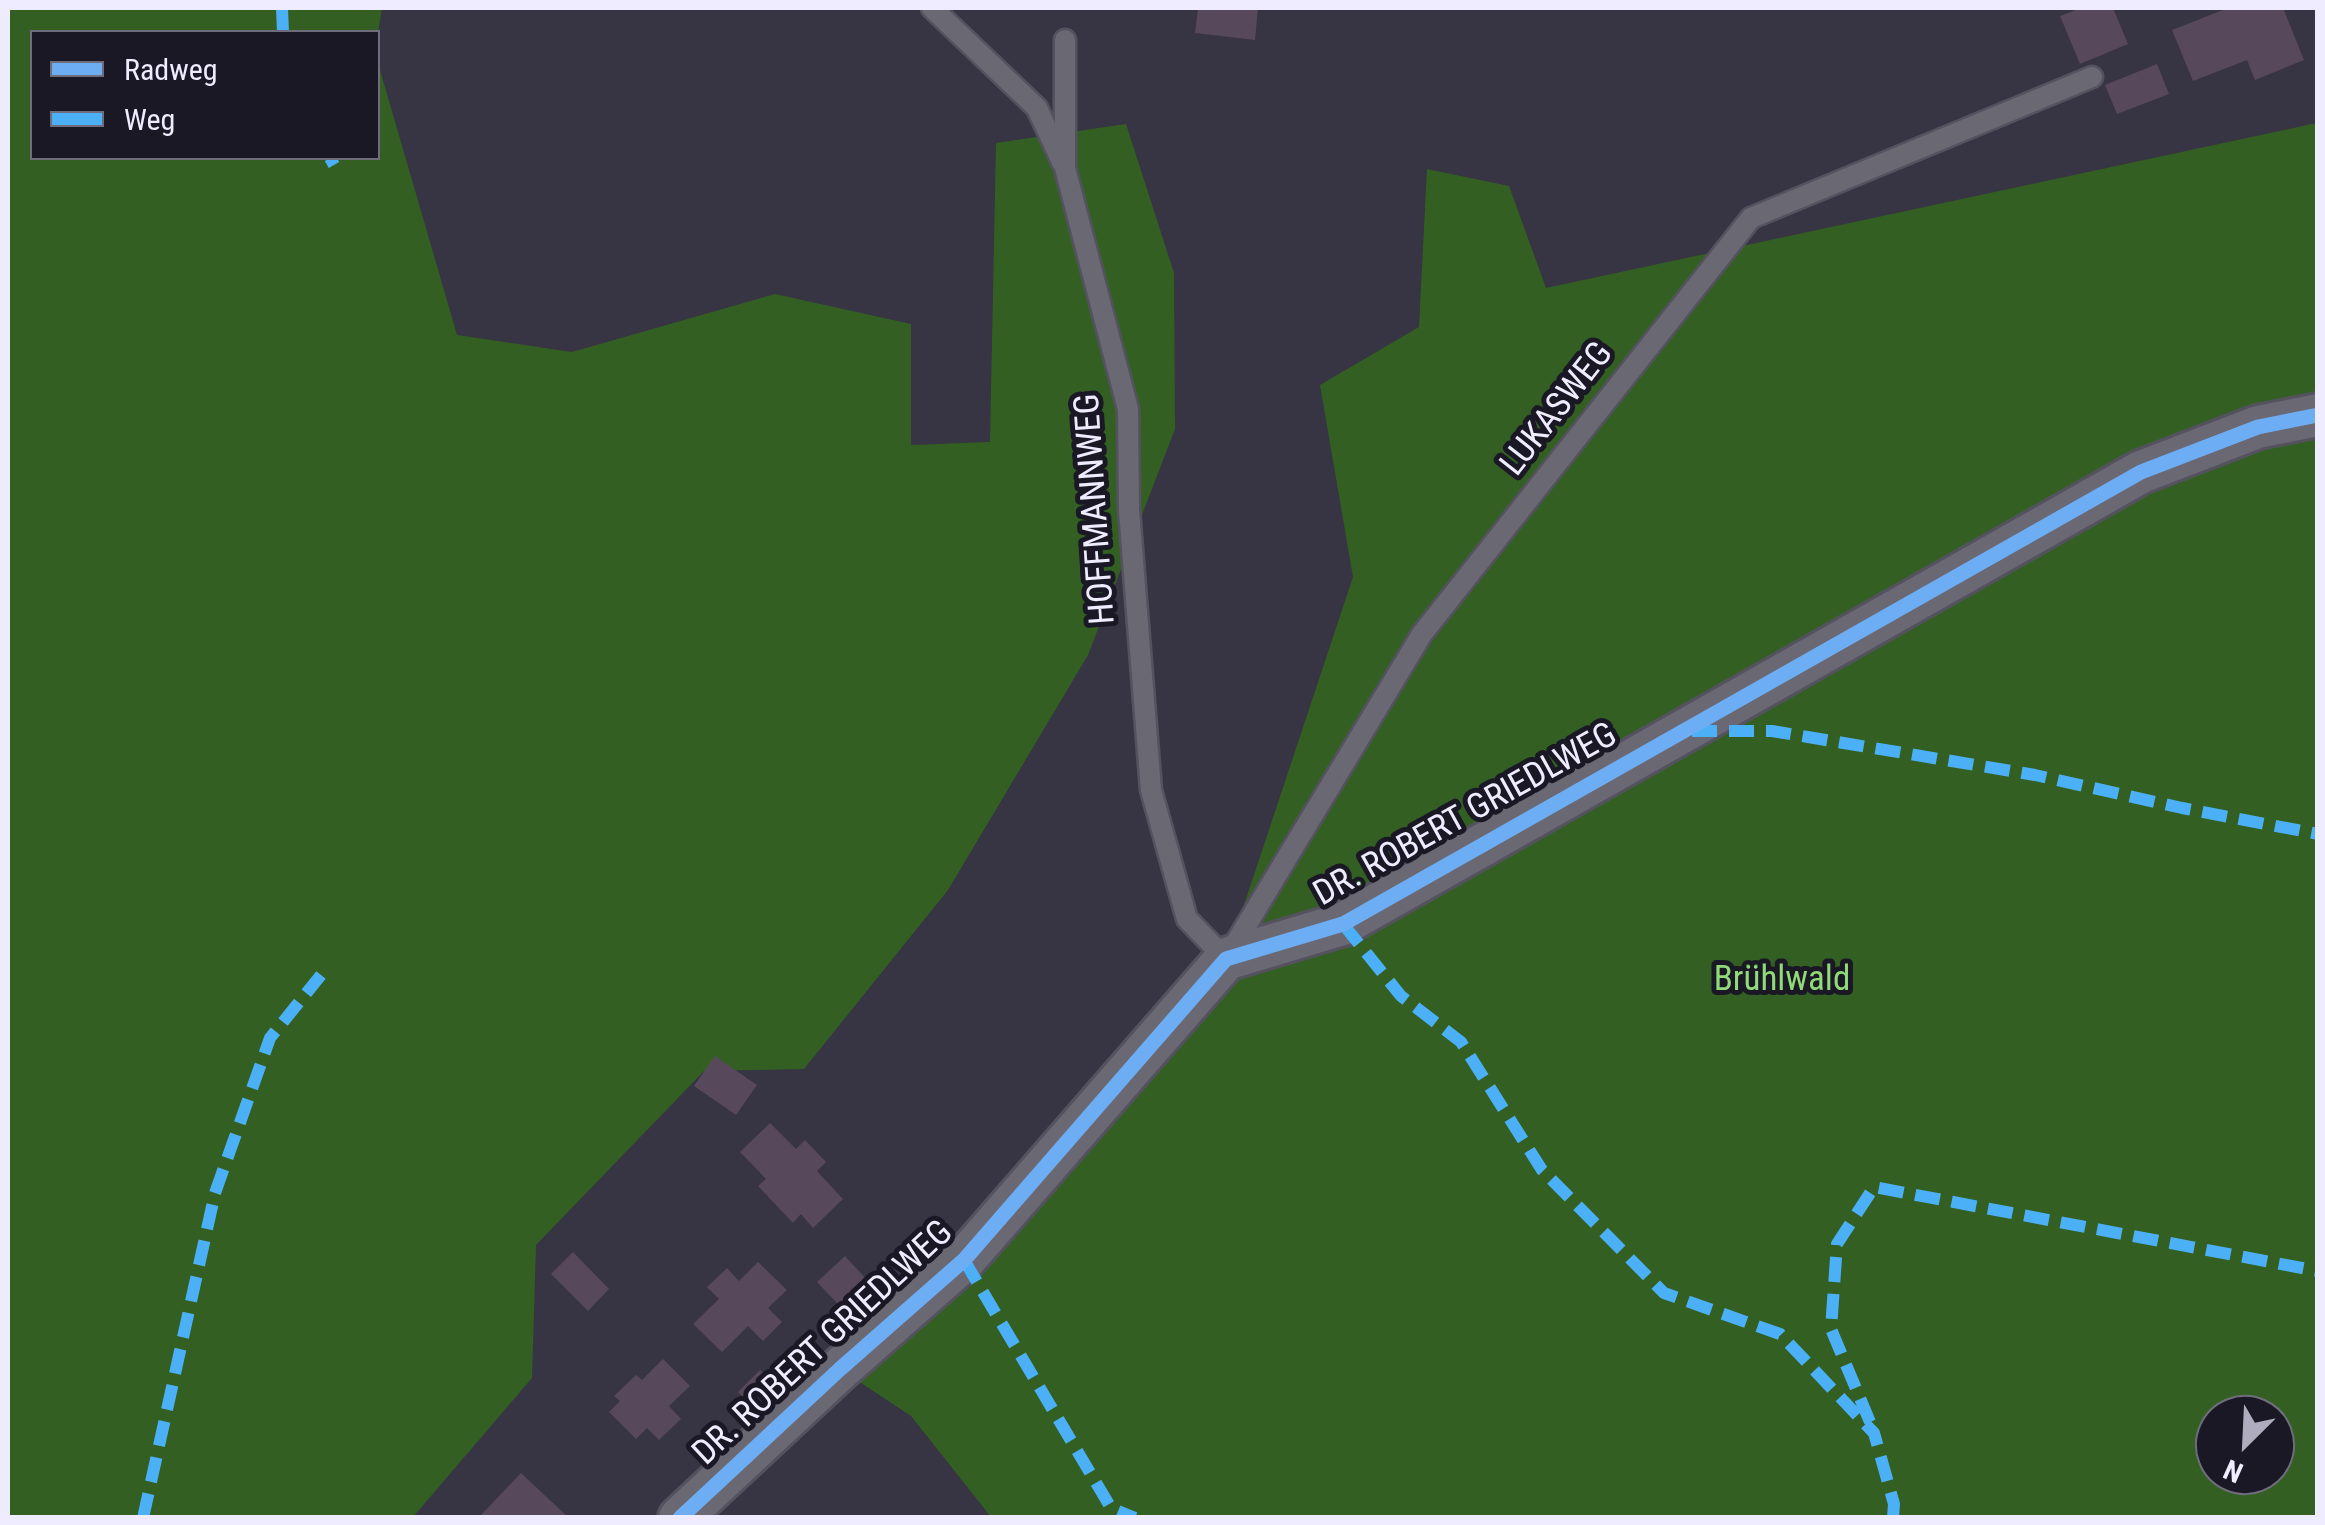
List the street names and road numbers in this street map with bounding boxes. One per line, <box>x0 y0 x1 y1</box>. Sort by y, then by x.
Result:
street label: LUKASWEG <box>1493 335 1623 485</box>
street label: HOFFMANNWEG <box>1068 392 1126 626</box>
street label: DR. ROBERT GRIEDLWEG <box>1307 715 1625 917</box>
street label: DR. ROBERT GRIEDLWEG <box>685 1213 963 1475</box>

